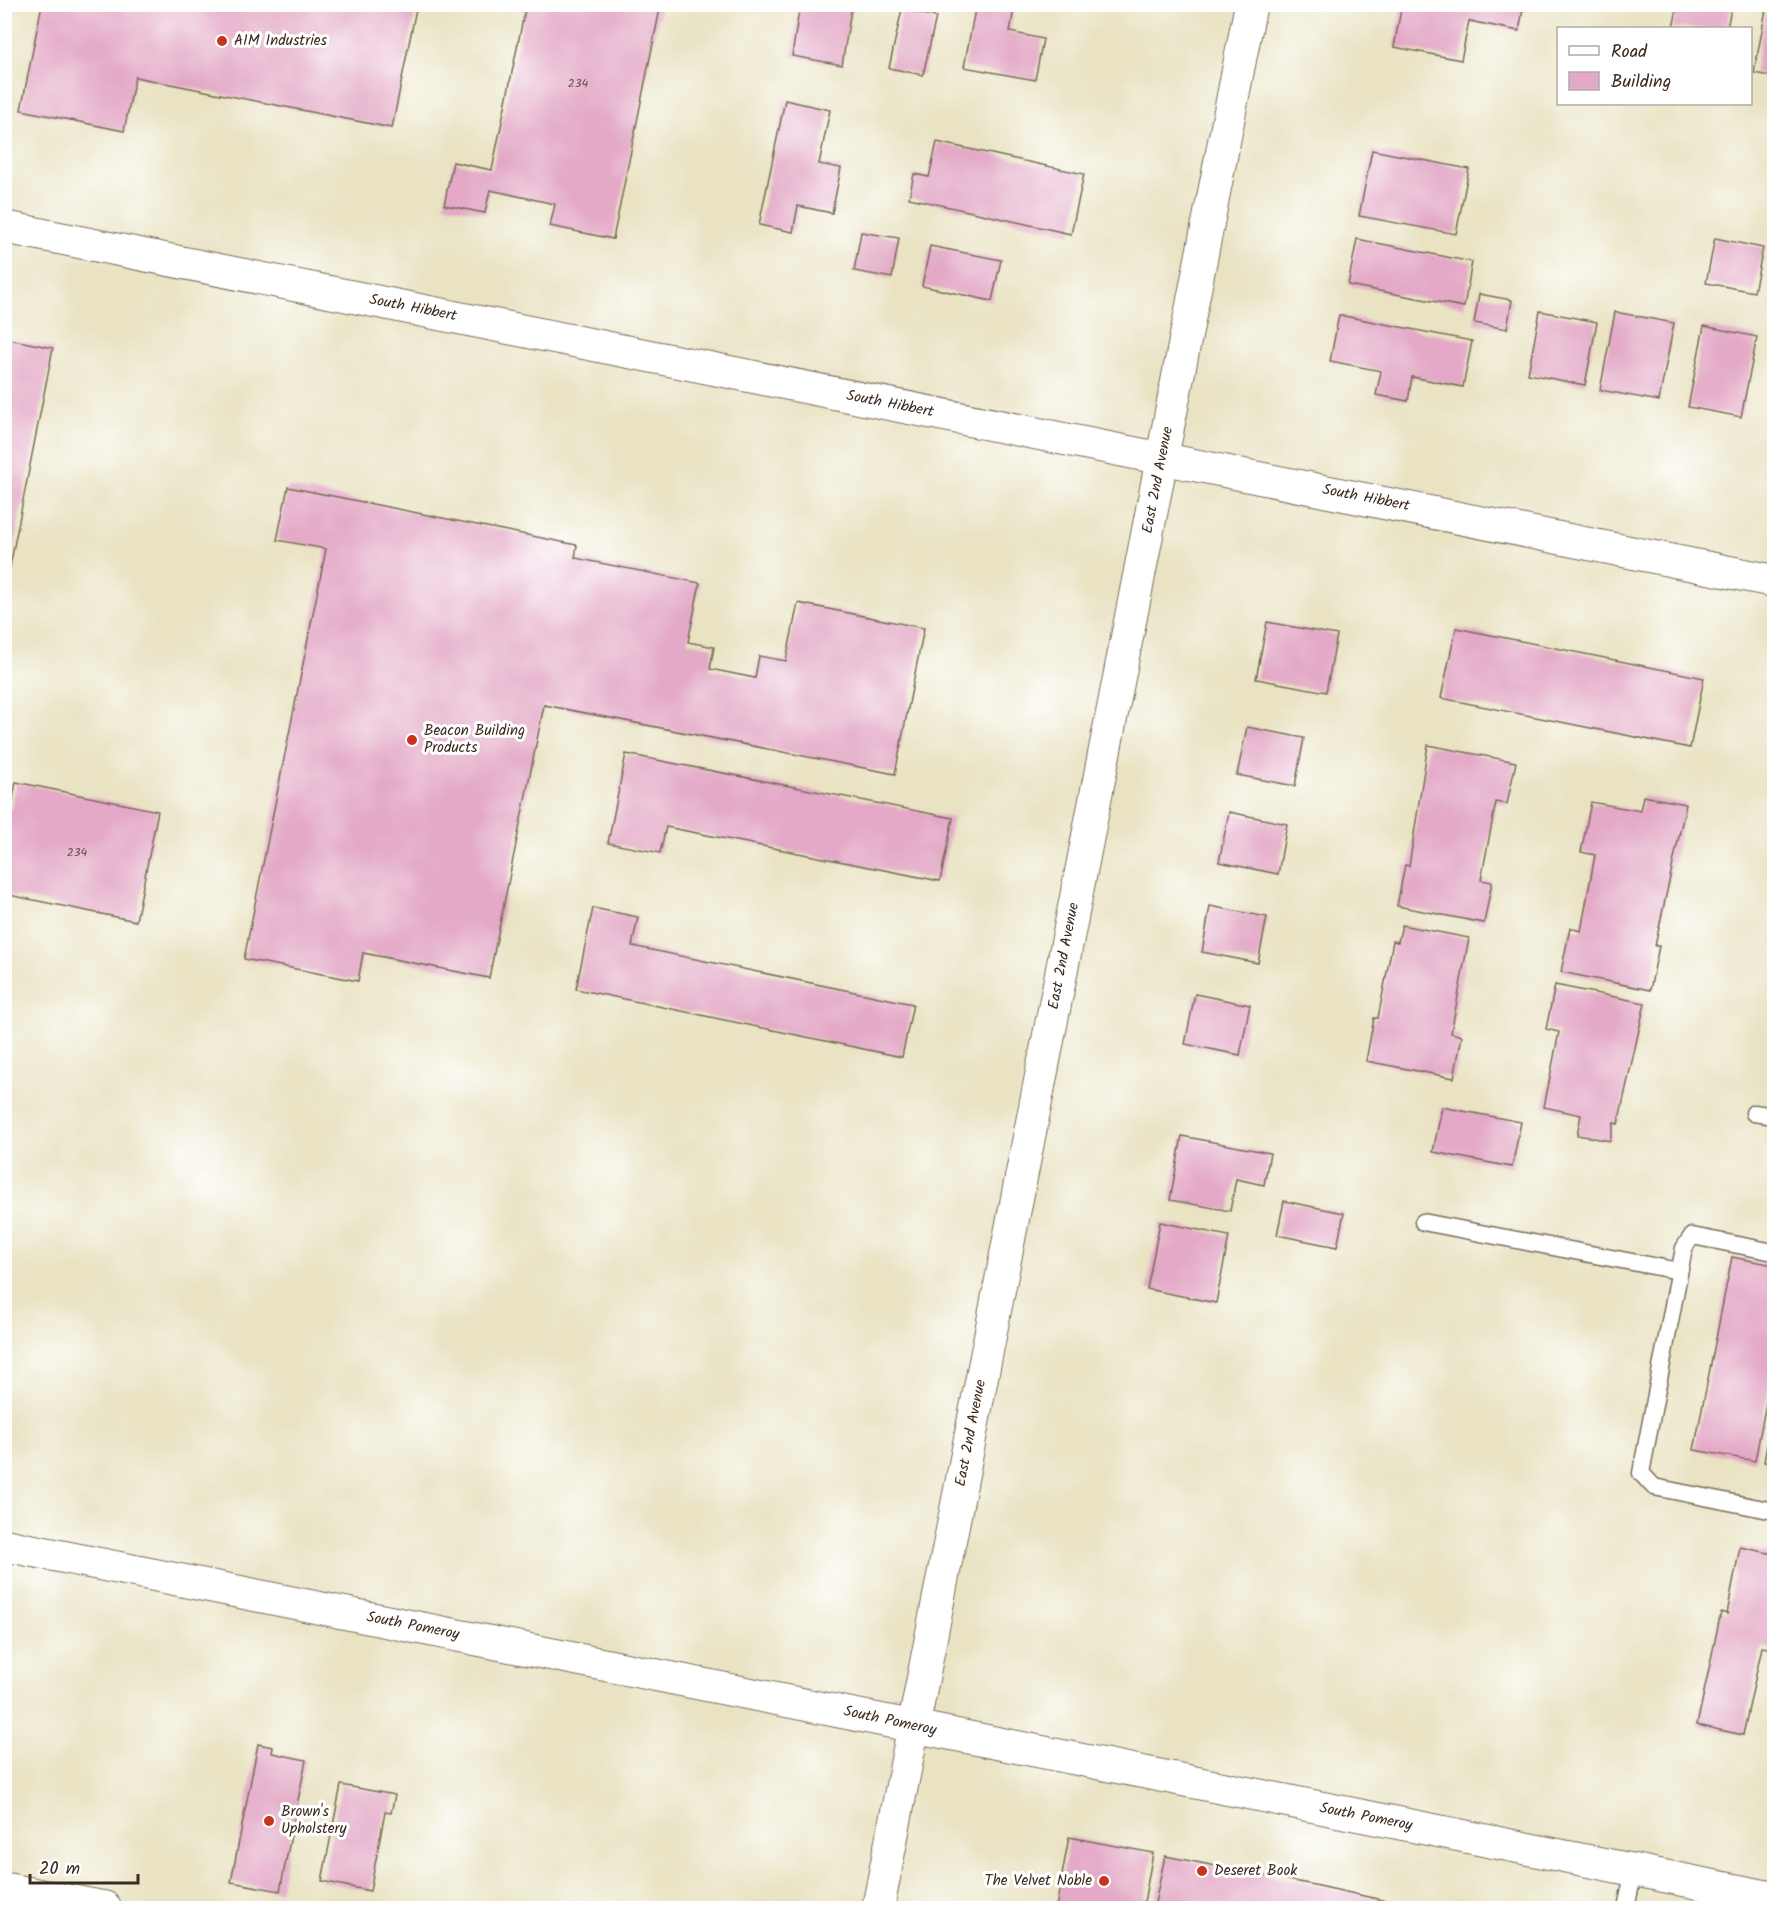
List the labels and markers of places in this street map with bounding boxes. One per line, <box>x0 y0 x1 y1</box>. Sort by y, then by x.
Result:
place label: AIM Industries <box>234 29 327 53</box>
marker: AIM Industries <box>215 34 229 48</box>
place label: Beacon Building Products <box>424 719 525 760</box>
marker: Beacon Building Products <box>405 733 419 747</box>
place label: Brown's Upholstery <box>281 1800 348 1841</box>
marker: Brown's Upholstery <box>262 1814 276 1828</box>
place label: Deseret Book <box>1214 1859 1298 1883</box>
marker: Deseret Book <box>1195 1864 1209 1878</box>
place label: The Velvet Noble <box>985 1869 1092 1893</box>
marker: The Velvet Noble <box>1097 1874 1111 1888</box>

